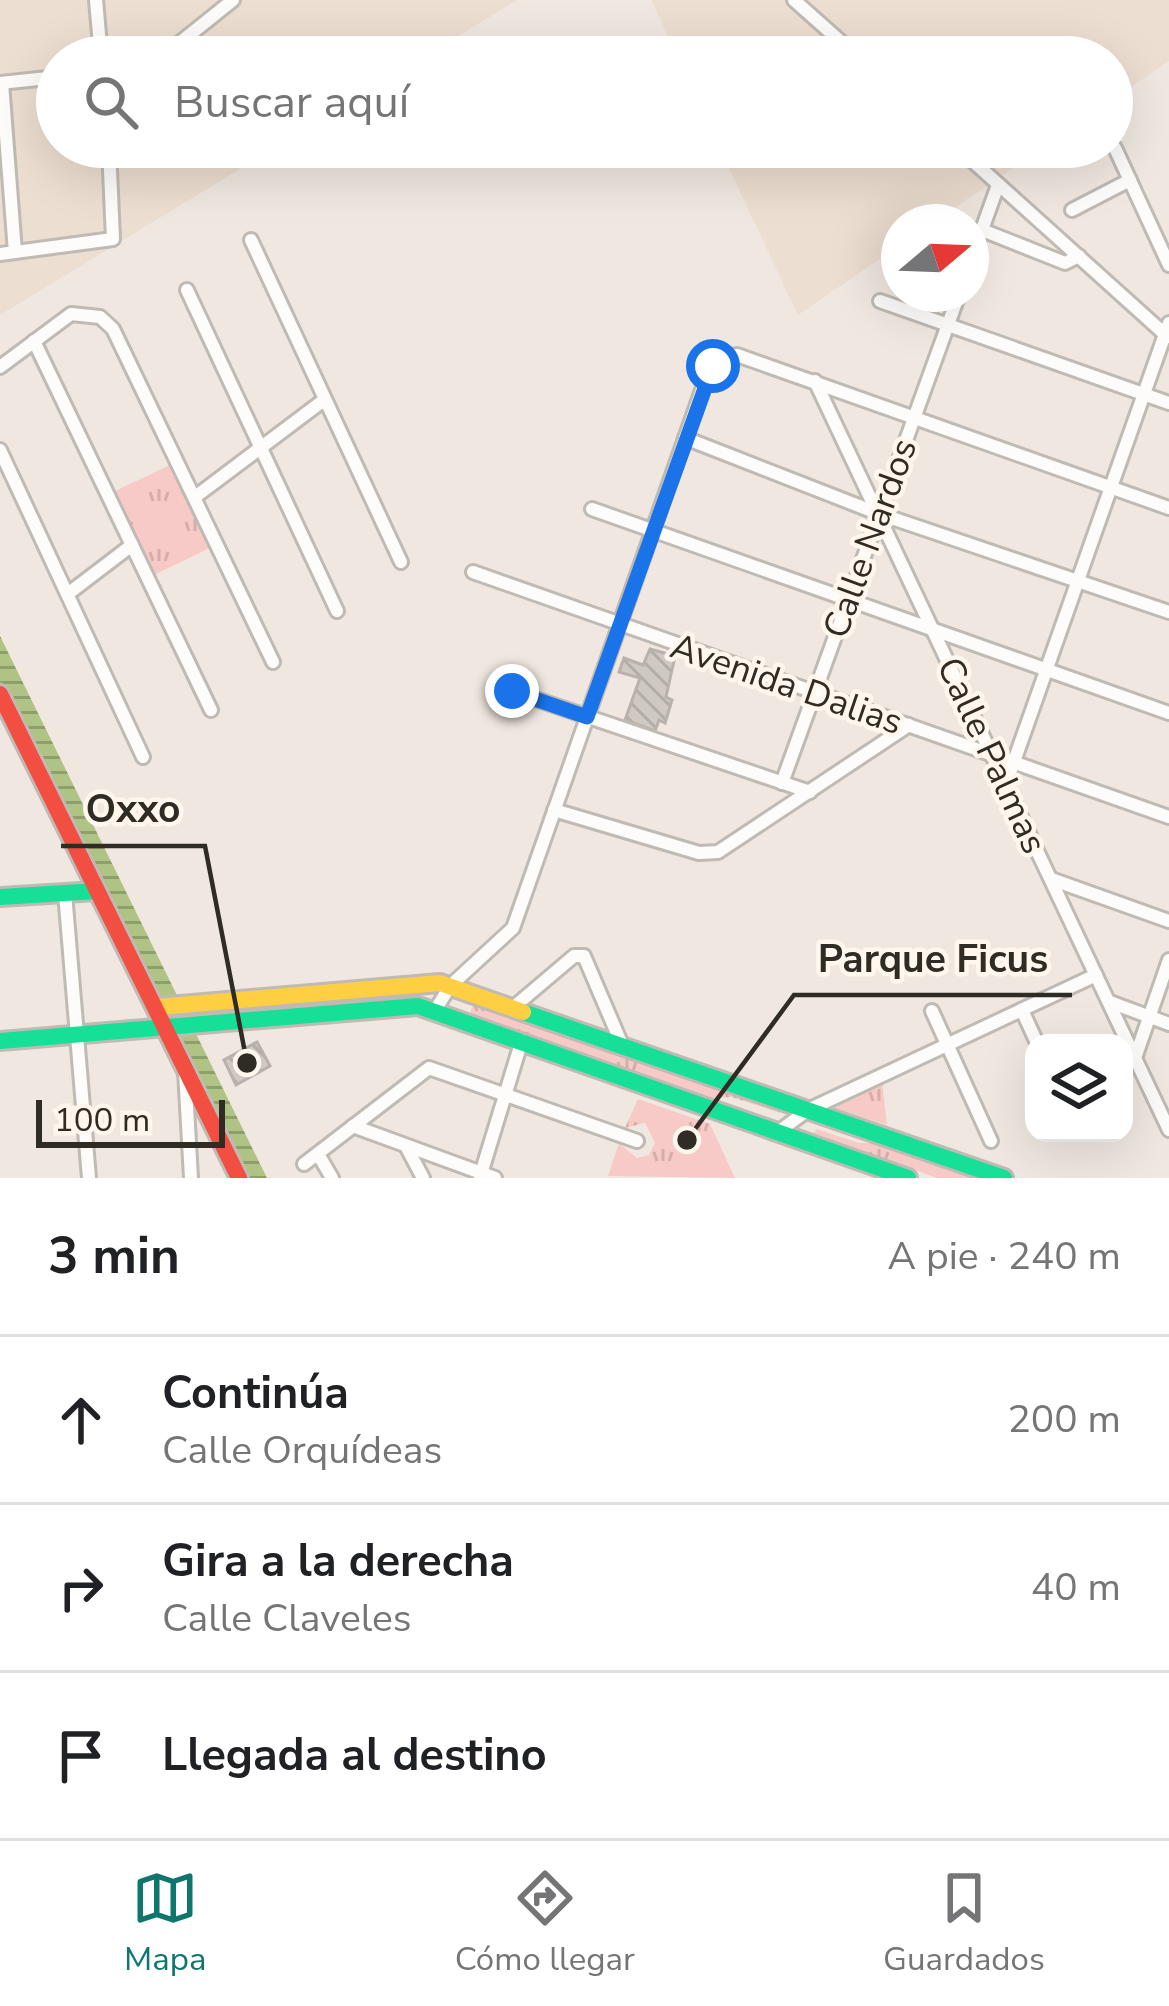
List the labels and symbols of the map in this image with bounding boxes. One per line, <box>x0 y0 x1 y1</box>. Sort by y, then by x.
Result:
north arrow <box>881 204 989 312</box>
route start <box>686 339 740 393</box>
street label: Calle Nardos <box>812 432 929 645</box>
street label: Avenida Dalias <box>664 622 909 747</box>
street label: Calle Palmas <box>925 650 1058 862</box>
route end <box>485 664 539 718</box>
callout: Oxxo <box>61 771 205 846</box>
text: Oxxo <box>85 783 181 836</box>
callout: Parque Ficus <box>794 920 1072 995</box>
text: Parque Ficus <box>818 933 1048 986</box>
scale bar <box>36 1094 225 1147</box>

